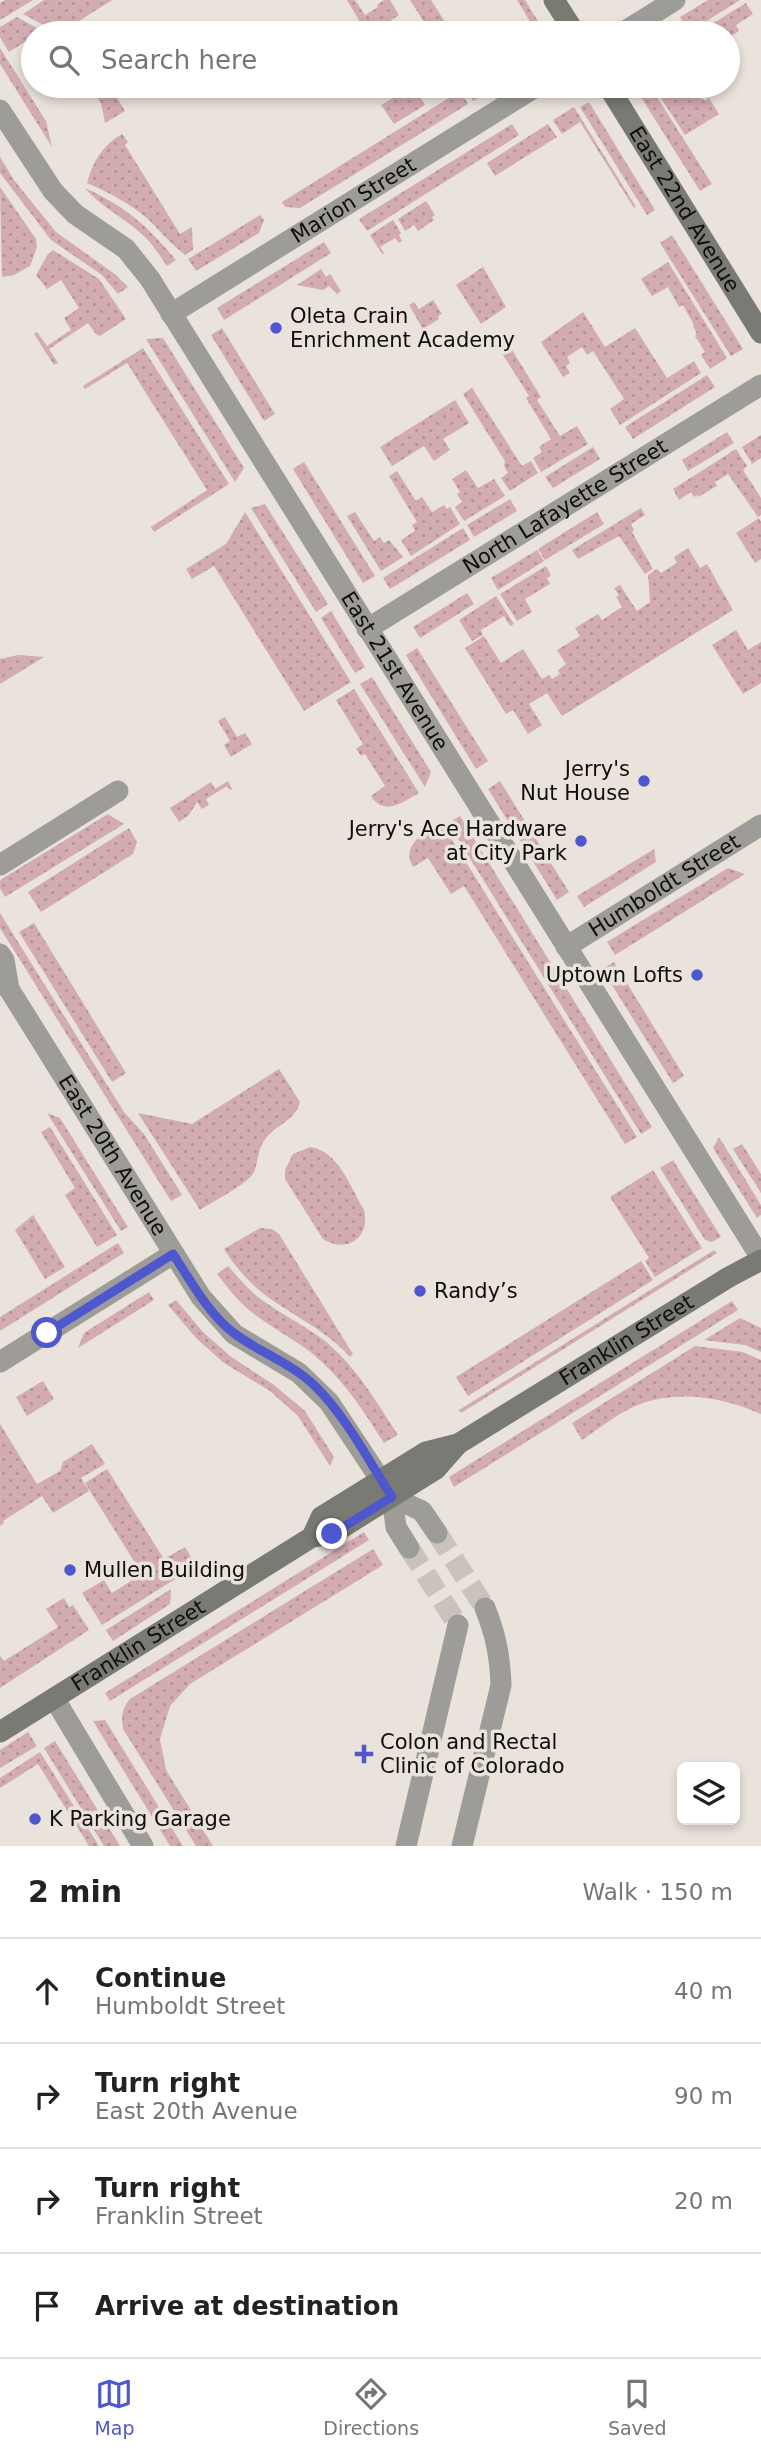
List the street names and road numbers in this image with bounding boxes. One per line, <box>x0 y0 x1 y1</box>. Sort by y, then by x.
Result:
street label: East 22nd Avenue <box>624 122 745 296</box>
street label: Marion Street <box>287 153 420 248</box>
street label: North Lafayette Street <box>459 434 672 579</box>
street label: East 21st Avenue <box>336 587 453 755</box>
street label: Humboldt Street <box>584 829 744 942</box>
street label: East 20th Avenue <box>54 1070 172 1240</box>
street label: Franklin Street <box>555 1290 698 1391</box>
street label: Franklin Street <box>67 1595 209 1696</box>

